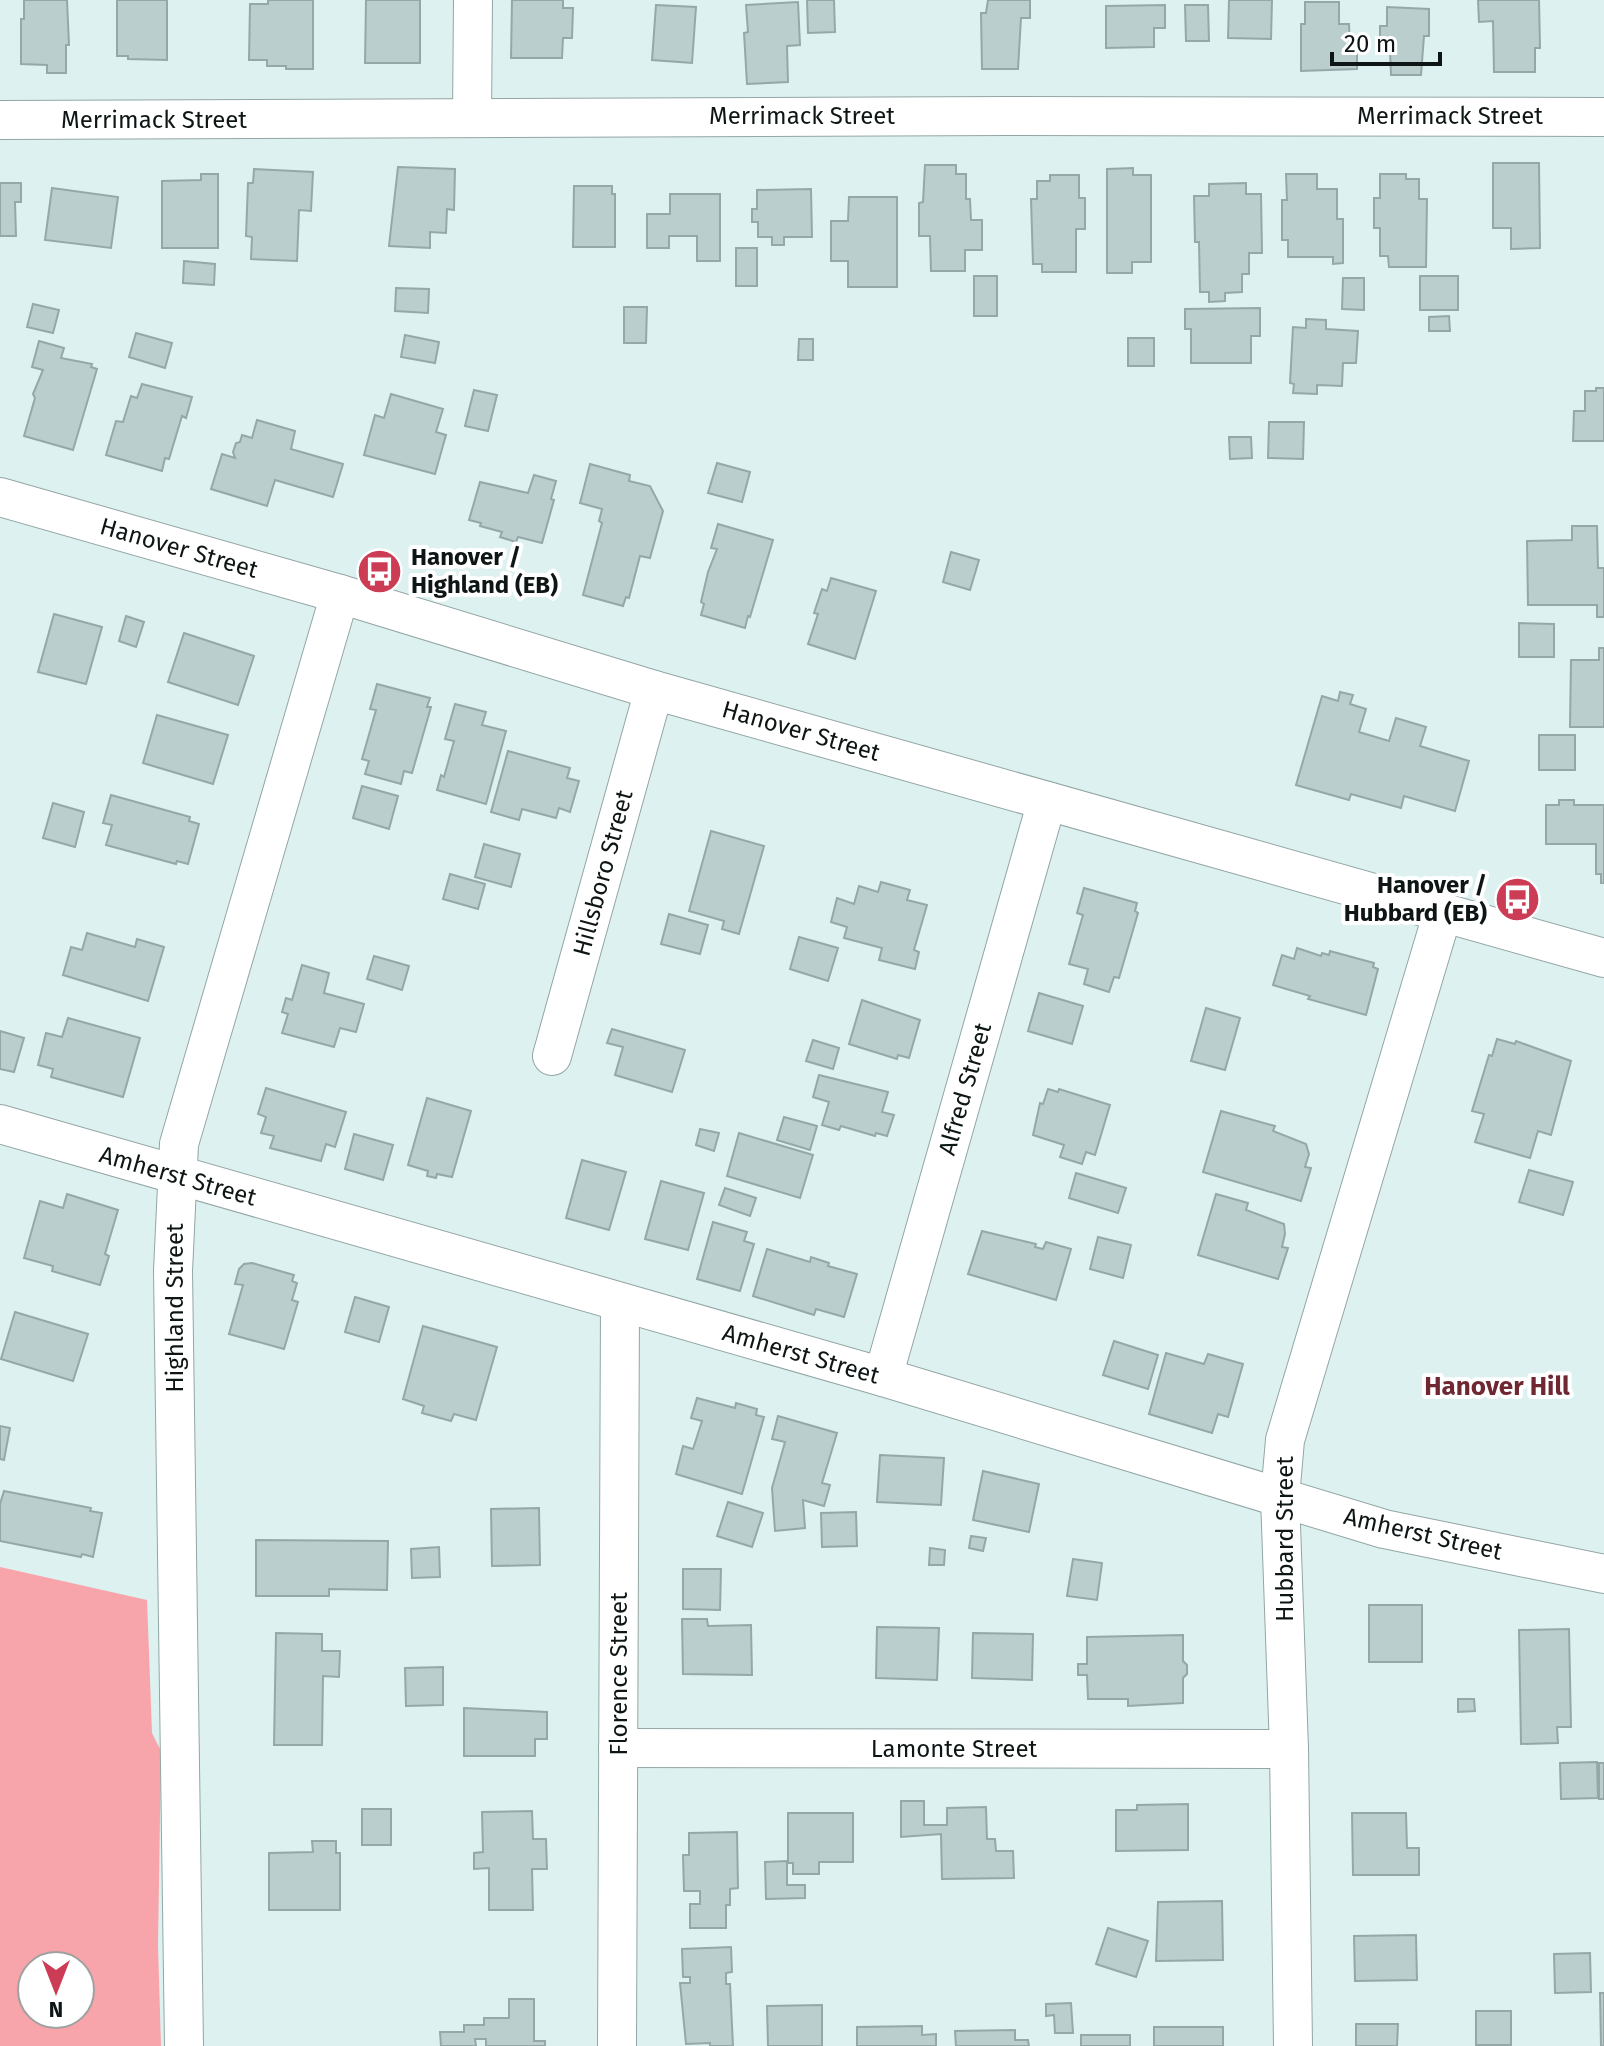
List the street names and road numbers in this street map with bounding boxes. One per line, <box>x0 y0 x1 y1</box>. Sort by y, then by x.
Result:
street label: Merrimack Street <box>709 102 895 130</box>
street label: Merrimack Street <box>1357 102 1543 130</box>
street label: Merrimack Street <box>61 106 247 134</box>
street label: Hanover Street <box>97 512 261 584</box>
street label: Hanover Street <box>719 695 883 767</box>
street label: Hillsboro Street <box>567 787 639 959</box>
street label: Alfred Street <box>933 1019 997 1158</box>
street label: Amherst Street <box>96 1140 260 1212</box>
street label: Highland Street <box>161 1223 189 1393</box>
street label: Amherst Street <box>719 1318 883 1390</box>
street label: Hubbard Street <box>1271 1456 1299 1622</box>
street label: Amherst Street <box>1341 1502 1505 1566</box>
street label: Florence Street <box>605 1592 633 1756</box>
street label: Lamonte Street <box>871 1735 1037 1763</box>

